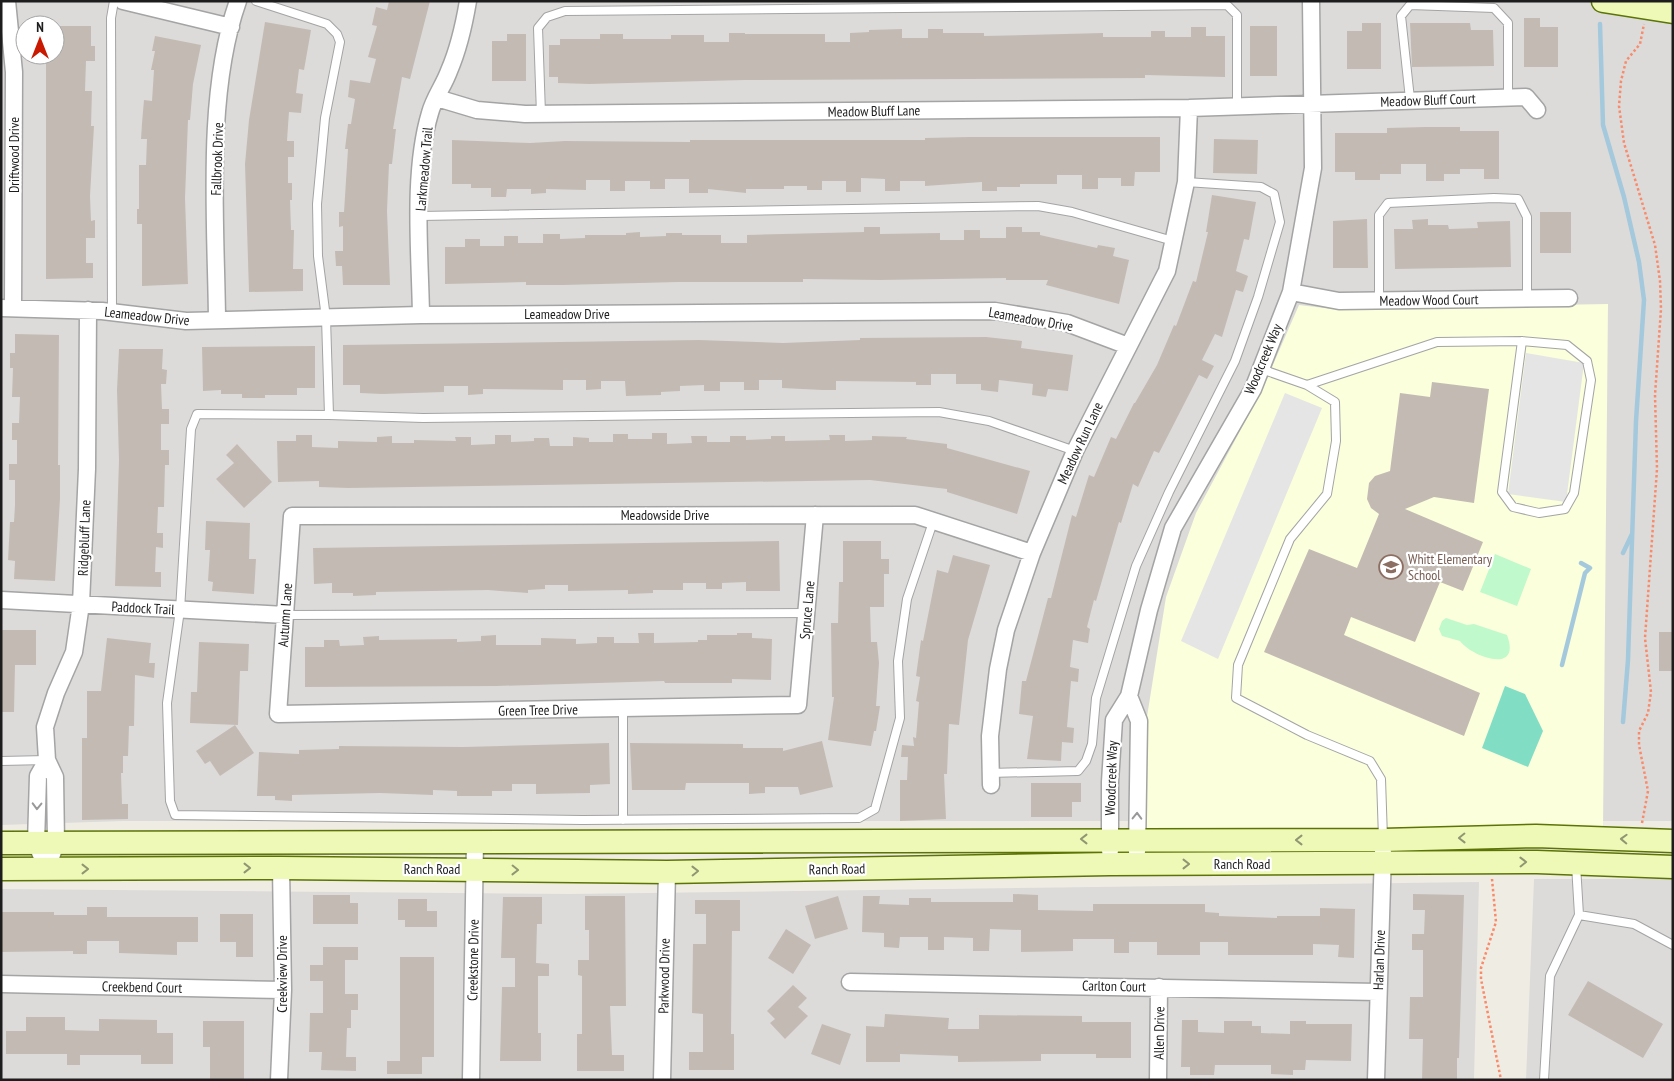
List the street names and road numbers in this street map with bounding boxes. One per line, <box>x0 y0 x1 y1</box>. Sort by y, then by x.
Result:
street label: Meadow Bluff Court <box>1380 89 1476 111</box>
street label: Meadow Bluff Lane <box>828 101 921 121</box>
street label: Driftwood Drive <box>5 117 23 193</box>
street label: Fallbrook Drive <box>207 122 227 196</box>
street label: Larkmeadow Trail <box>411 125 437 212</box>
street label: Meadow Wood Court <box>1379 290 1479 310</box>
street label: Leameadow Drive <box>104 303 191 329</box>
street label: Leameadow Drive <box>987 303 1075 335</box>
street label: Leameadow Drive <box>524 305 610 323</box>
street label: Woodcreek Way <box>1240 320 1286 397</box>
street label: Meadow Run Lane <box>1053 399 1107 487</box>
street label: Ridgebluff Lane <box>74 499 94 576</box>
street label: Meadowside Drive <box>621 506 709 524</box>
street label: Spruce Lane <box>795 580 819 640</box>
street label: Autumn Lane <box>274 582 296 648</box>
street label: Paddock Trail <box>111 597 176 619</box>
street label: Green Tree Drive <box>498 700 578 720</box>
street label: Woodcreek Way <box>1101 739 1121 816</box>
street label: Ranch Road <box>1214 855 1270 873</box>
street label: Ranch Road <box>404 860 460 878</box>
street label: Ranch Road <box>809 860 865 878</box>
street label: Creekstone Drive <box>463 919 483 1001</box>
street label: Harlan Drive <box>1369 929 1389 990</box>
street label: Creekview Drive <box>273 935 291 1013</box>
street label: Parkwood Drive <box>654 938 674 1014</box>
street label: Carlton Court <box>1082 976 1146 996</box>
street label: Creekbend Court <box>102 977 182 997</box>
street label: Allen Drive <box>1150 1006 1168 1060</box>

